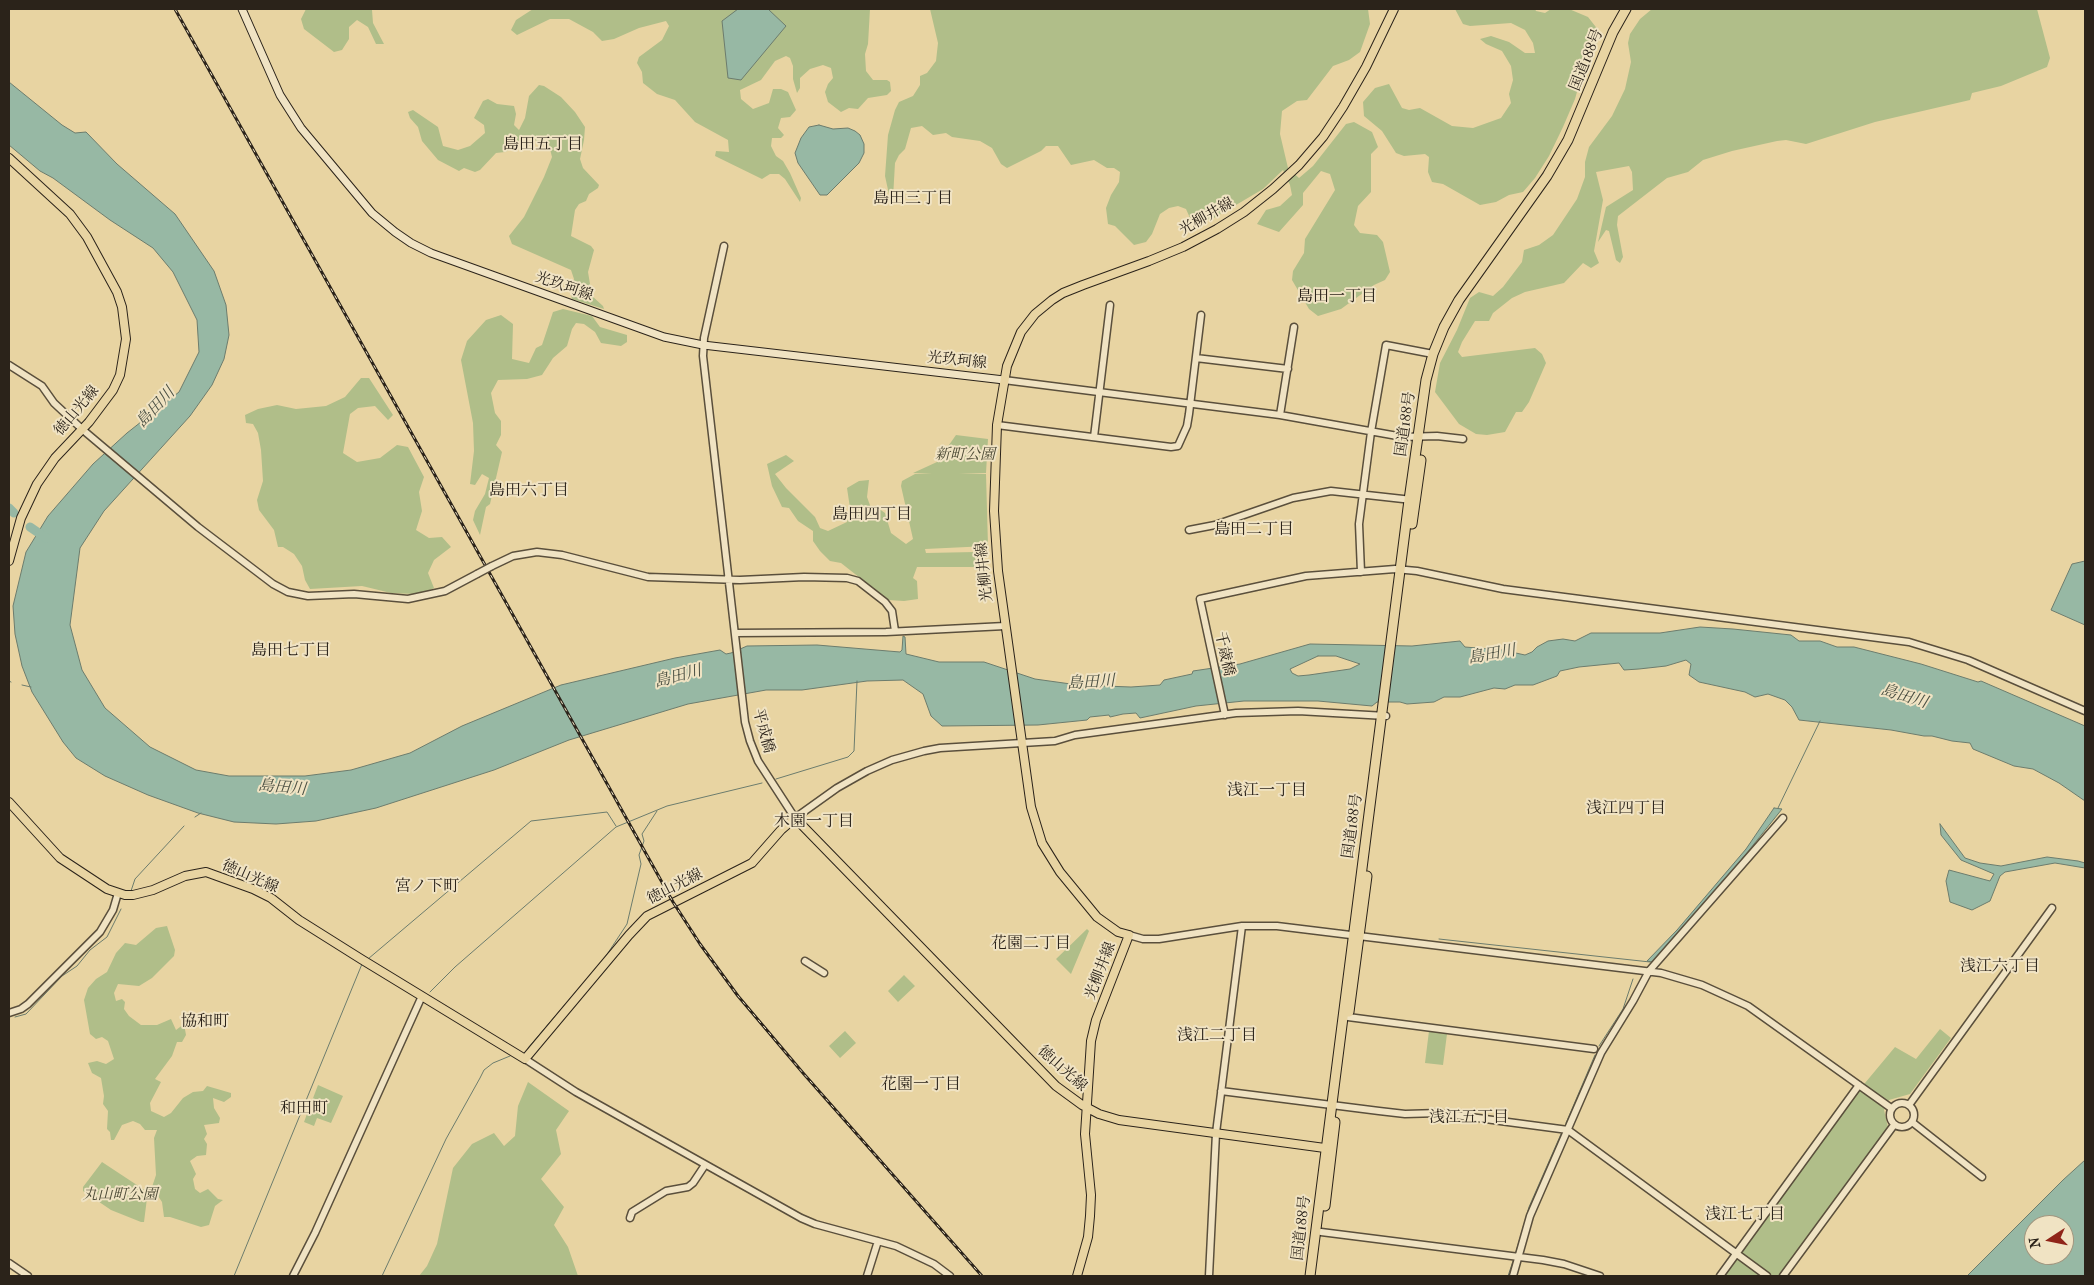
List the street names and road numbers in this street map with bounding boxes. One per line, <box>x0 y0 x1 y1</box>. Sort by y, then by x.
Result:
street label: 国道188号 <box>1566 26 1608 94</box>
street label: 光柳井線 <box>1177 194 1237 240</box>
street label: 光玖珂線 <box>533 269 595 305</box>
street label: 光玖珂線 <box>926 349 988 373</box>
street label: 徳山光線 <box>51 382 103 440</box>
street label: 国道188号 <box>1393 390 1419 458</box>
street label: 光柳井線 <box>973 541 997 603</box>
street label: 千歳橋 <box>1211 630 1237 678</box>
street label: 平成橋 <box>748 707 778 755</box>
street label: 国道188号 <box>1340 792 1366 860</box>
street label: 徳山光線 <box>219 857 281 897</box>
street label: 徳山光線 <box>644 865 706 909</box>
street label: 光柳井線 <box>1082 940 1120 1002</box>
street label: 徳山光線 <box>1034 1042 1090 1096</box>
street label: 国道188号 <box>1289 1194 1315 1262</box>

